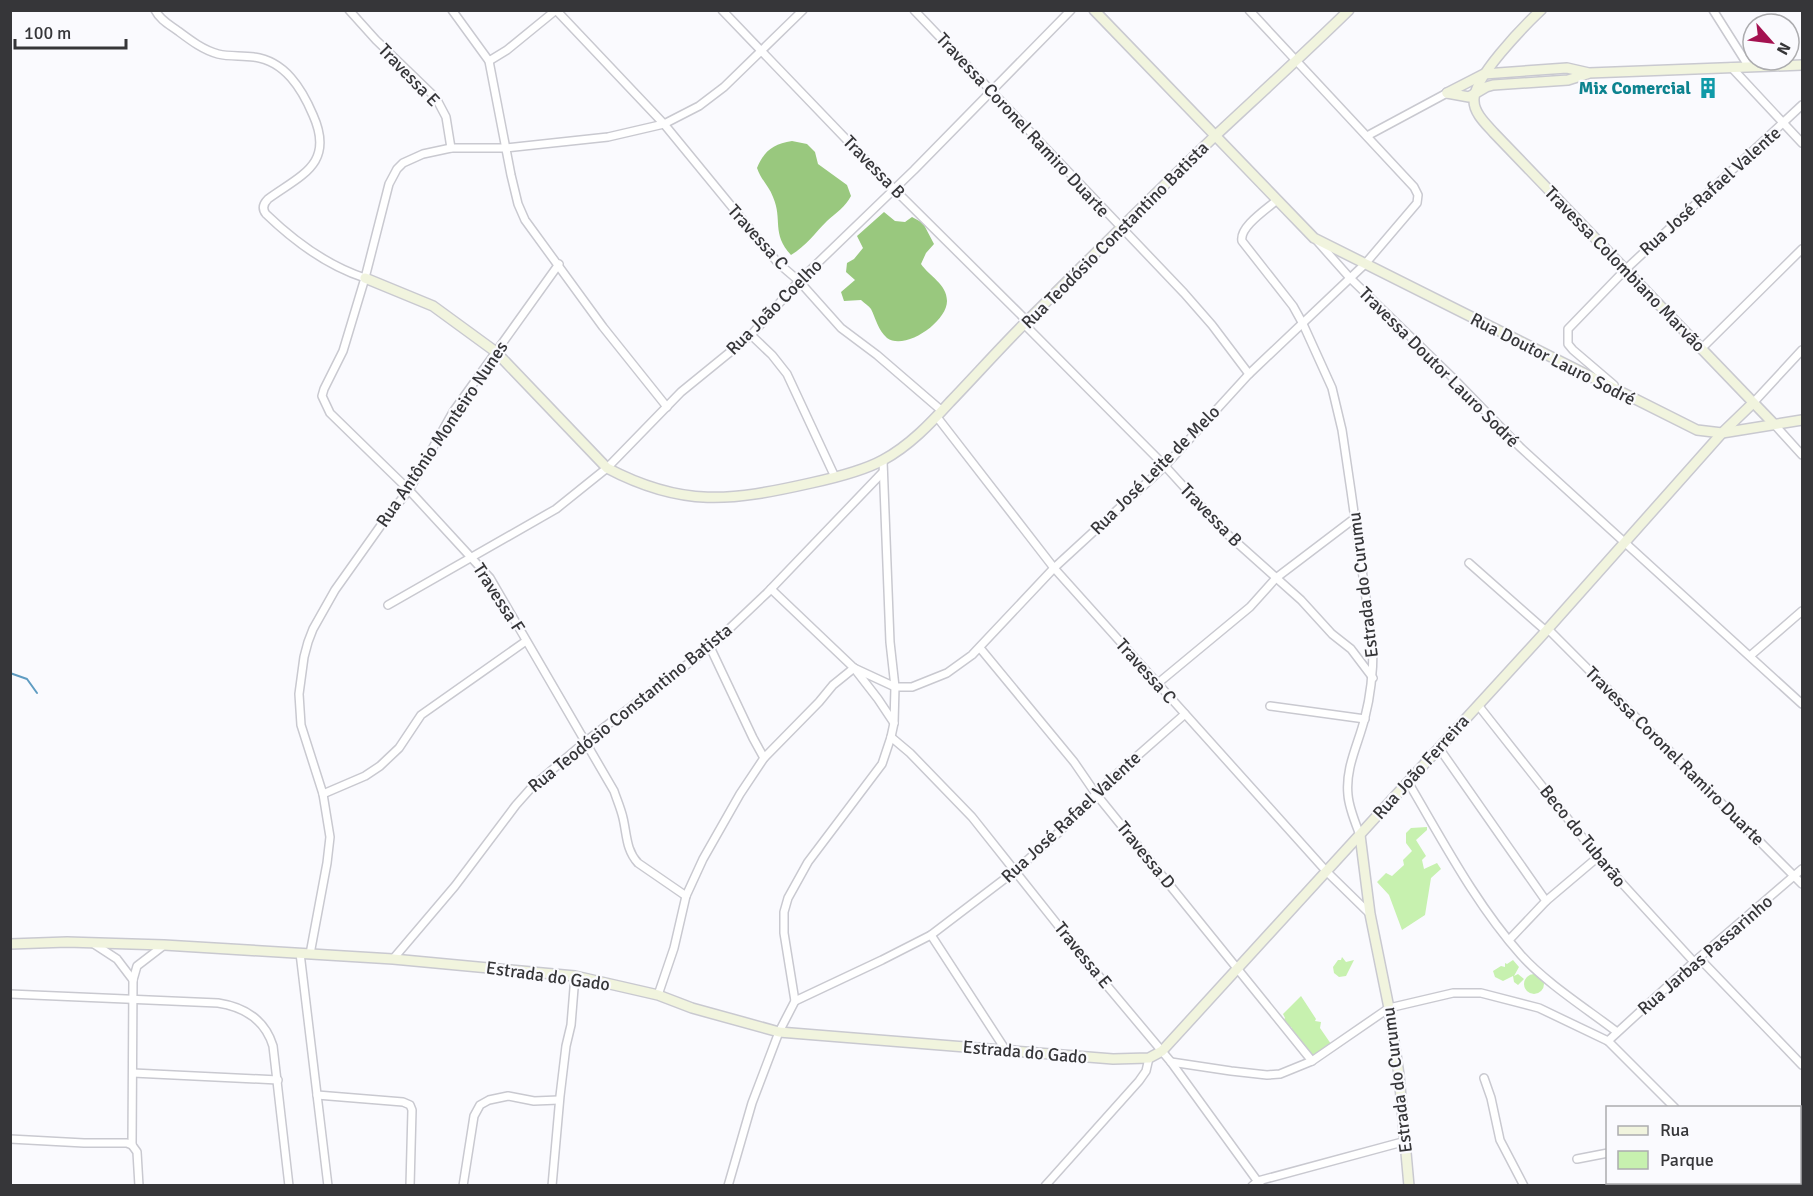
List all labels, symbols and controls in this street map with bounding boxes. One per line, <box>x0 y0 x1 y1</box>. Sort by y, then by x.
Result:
scale bar <box>15 12 126 50</box>
north arrow <box>1741 12 1801 72</box>
text: 100 m <box>24 22 71 44</box>
street label: Travessa Coronel Ramiro Duarte <box>932 28 1114 222</box>
street label: Travessa E <box>374 39 444 111</box>
text: N <box>1772 39 1795 58</box>
building icon: Mix Comercial <box>1696 76 1720 100</box>
place label: Mix Comercial <box>1578 77 1691 99</box>
street label: Rua José Rafael Valente <box>1635 122 1785 260</box>
street label: Travessa B <box>838 131 910 203</box>
street label: Rua Teodósio Constantino Batista <box>1017 137 1213 333</box>
street label: Travessa Colombiano Marvão <box>1540 181 1710 357</box>
street label: Travessa C <box>723 200 793 274</box>
street label: Rua João Coelho <box>721 254 827 360</box>
street label: Travessa Doutor Lauro Sodré <box>1354 282 1524 452</box>
street label: Rua Doutor Lauro Sodré <box>1467 308 1639 410</box>
street label: Rua Antônio Monteiro Nunes <box>371 337 513 531</box>
street label: Rua José Leite de Melo <box>1086 401 1224 539</box>
street label: Travessa B <box>1175 479 1247 551</box>
street label: Estrada do Curumu <box>1343 511 1383 659</box>
street label: Travessa F <box>468 559 530 637</box>
street label: Rua Teodósio Constantino Batista <box>524 619 736 797</box>
street label: Travessa C <box>1111 634 1181 708</box>
street label: Travessa Coronel Ramiro Duarte <box>1581 662 1769 850</box>
street label: Rua João Ferreira <box>1368 710 1474 824</box>
street label: Rua José Rafael Valente <box>997 747 1145 887</box>
street label: Beco do Tubarão <box>1535 780 1631 892</box>
street label: Travessa D <box>1112 817 1180 893</box>
street label: Rua Jarbas Passarinho <box>1633 890 1777 1020</box>
street label: Travessa E <box>1049 917 1117 993</box>
street label: Estrada do Gado <box>485 956 611 996</box>
street label: Estrada do Curumu <box>1377 1006 1417 1154</box>
street label: Estrada do Gado <box>962 1036 1088 1068</box>
legend <box>1606 1106 1801 1184</box>
text: Rua <box>1660 1119 1689 1141</box>
text: Parque <box>1660 1149 1714 1171</box>

